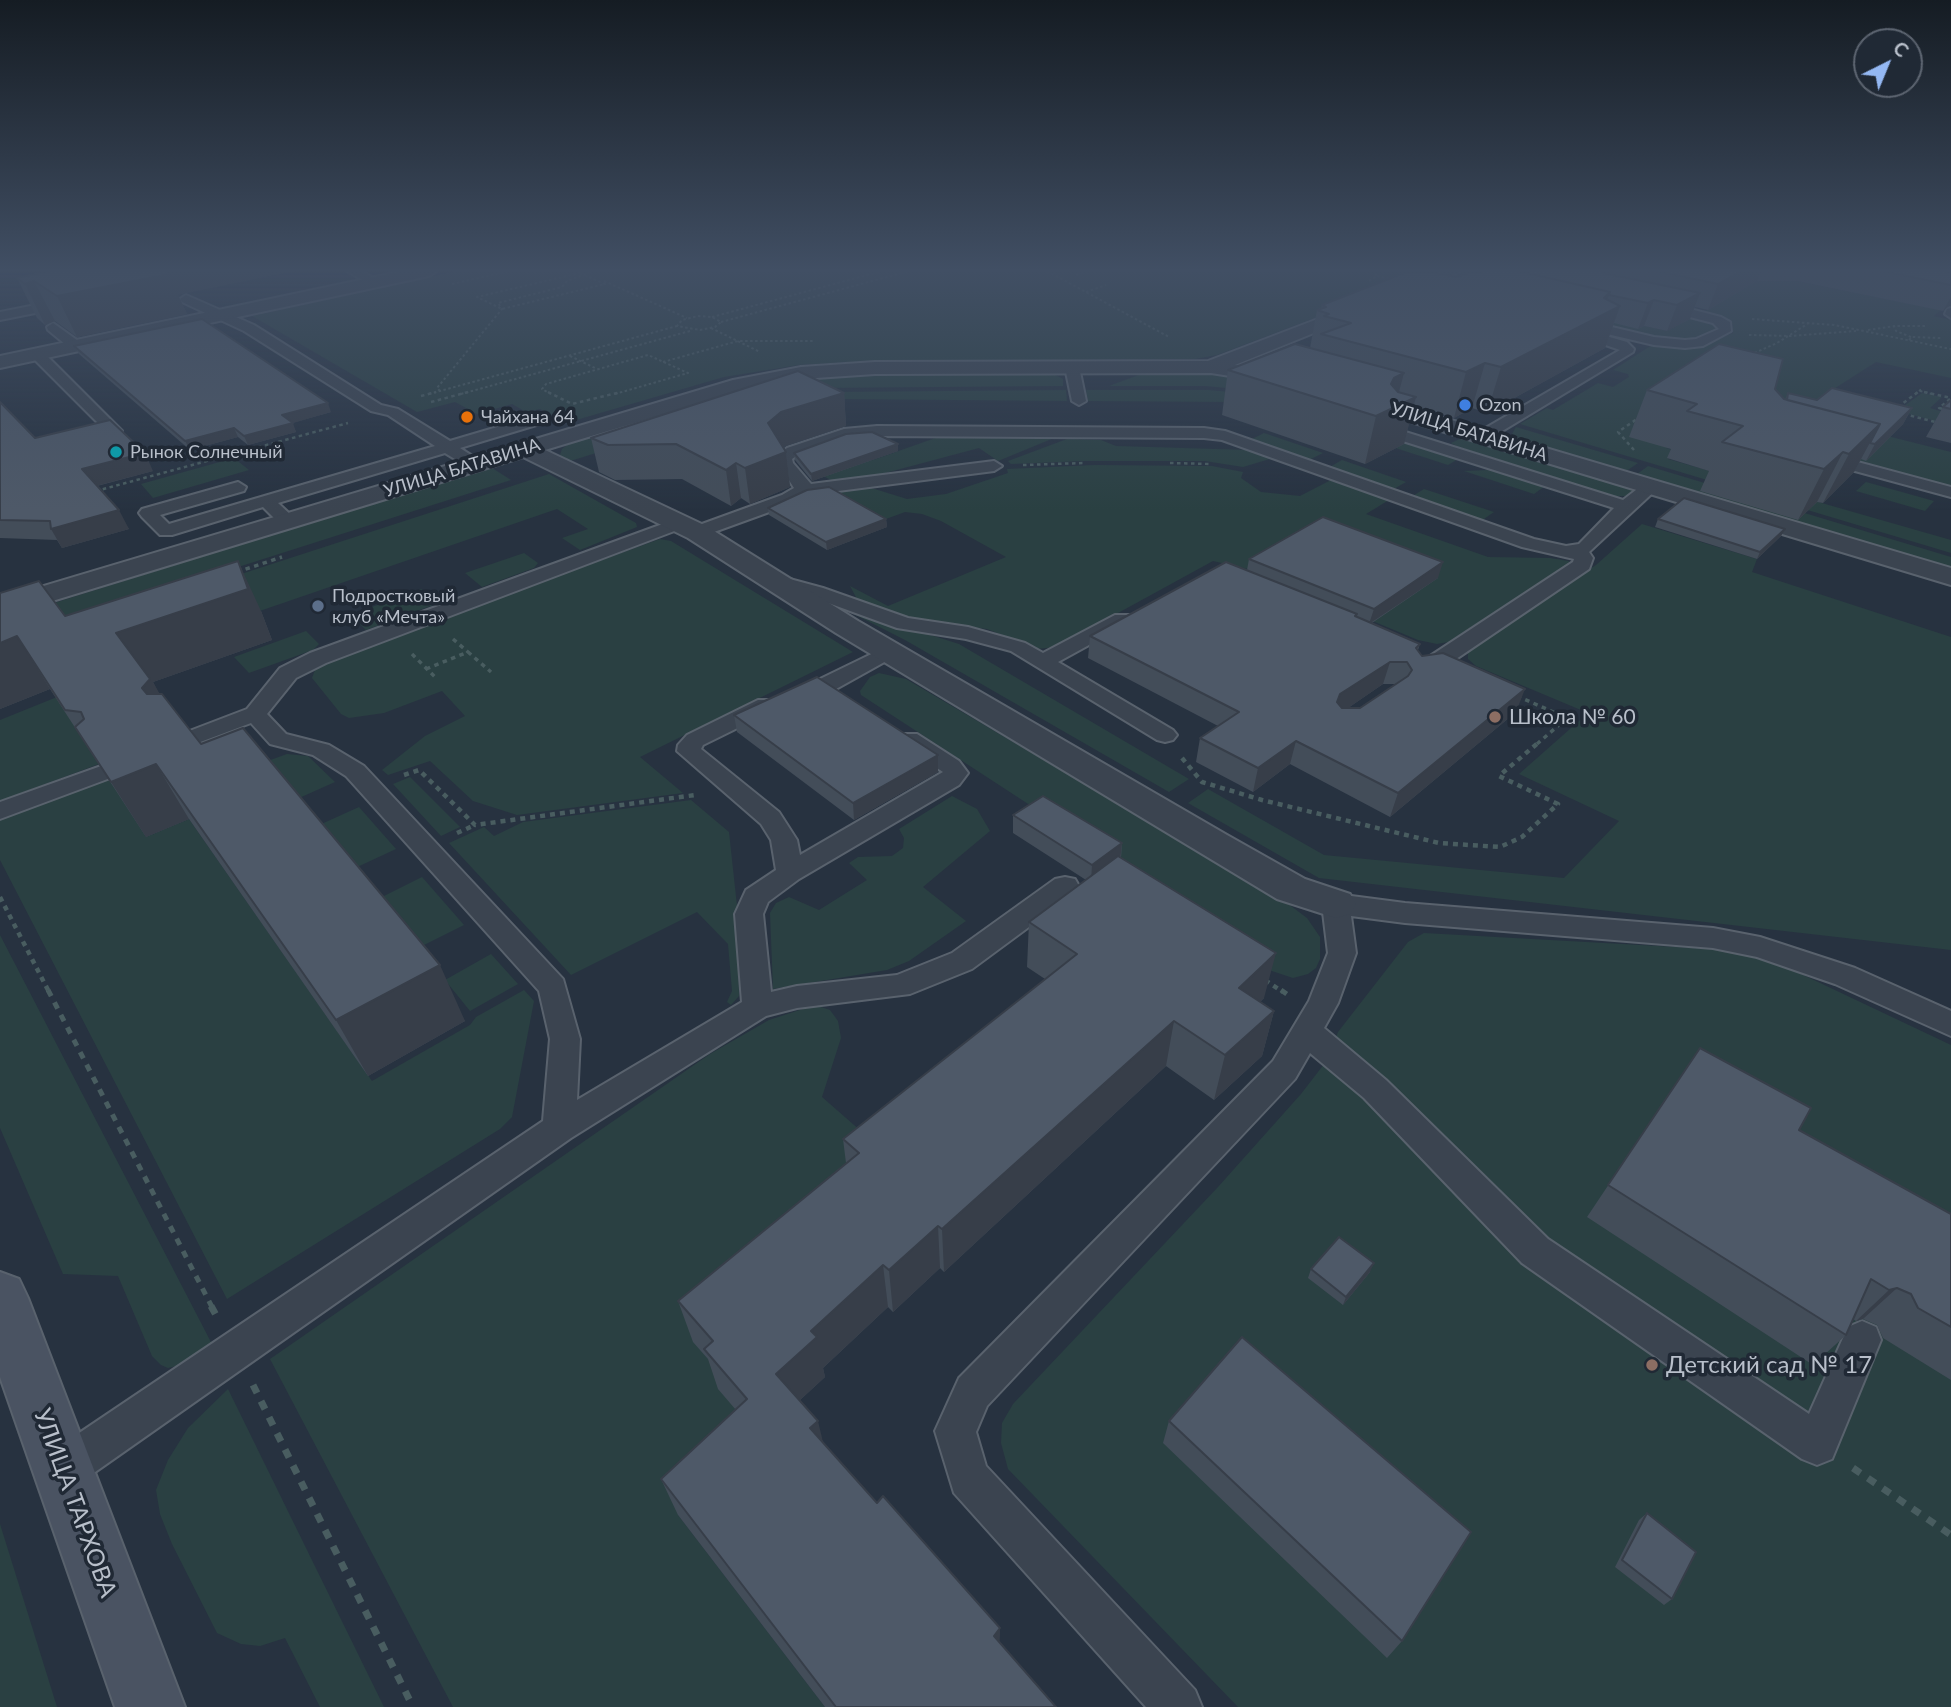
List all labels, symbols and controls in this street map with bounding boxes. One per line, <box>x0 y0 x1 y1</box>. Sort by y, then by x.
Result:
north arrow <box>1853 28 1923 98</box>
text: С <box>1889 36 1914 61</box>
place label: Ozon <box>1479 394 1521 416</box>
marker: Ozon <box>1457 397 1473 413</box>
street label: УЛИЦА БАТАВИНА <box>1388 398 1550 466</box>
place label: Чайхана 64 <box>481 406 574 428</box>
marker: Чайхана 64 <box>459 409 475 425</box>
street label: УЛИЦА БАТАВИНА <box>381 434 543 502</box>
place label: Рынок Солнечный <box>130 441 283 463</box>
marker: Рынок Солнечный <box>108 444 124 460</box>
place label: Подростковый клуб «Мечта» <box>332 585 455 628</box>
marker: Подростковый клуб «Мечта» <box>310 598 326 614</box>
place label: Школа № 60 <box>1509 704 1636 730</box>
marker: Школа № 60 <box>1487 709 1503 725</box>
place label: Детский сад № 17 <box>1666 1351 1872 1379</box>
marker: Детский сад № 17 <box>1644 1357 1660 1373</box>
street label: УЛИЦА ТАРХОВА <box>27 1405 123 1601</box>

